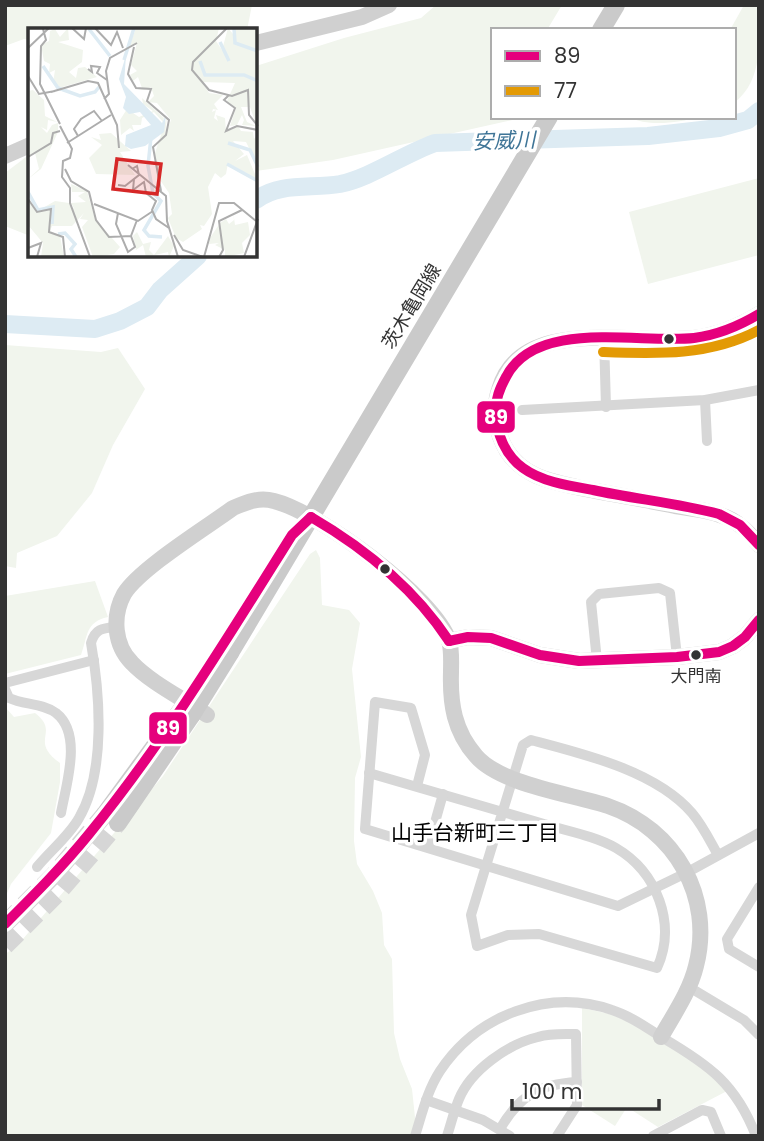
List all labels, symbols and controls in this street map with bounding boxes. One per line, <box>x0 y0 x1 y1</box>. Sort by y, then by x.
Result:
inset map <box>28 28 257 257</box>
legend <box>491 28 736 119</box>
text: 89 <box>554 41 580 70</box>
text: 77 <box>554 76 577 105</box>
water label: 安威川 <box>472 125 538 156</box>
street label: 茨木亀岡線 <box>375 259 447 354</box>
unlabelled marker <box>662 332 676 346</box>
line badge: 89 <box>476 400 516 434</box>
text: 89 <box>484 404 508 431</box>
unlabelled marker <box>378 562 392 576</box>
marker: 大門南 <box>689 648 703 662</box>
place label: 大門南 <box>671 664 722 688</box>
line badge: 89 <box>148 711 188 745</box>
text: 89 <box>156 715 180 742</box>
district label: 山手台新町三丁目 <box>391 818 559 847</box>
scale bar <box>512 1068 659 1112</box>
text: 100 m <box>522 1077 582 1106</box>

